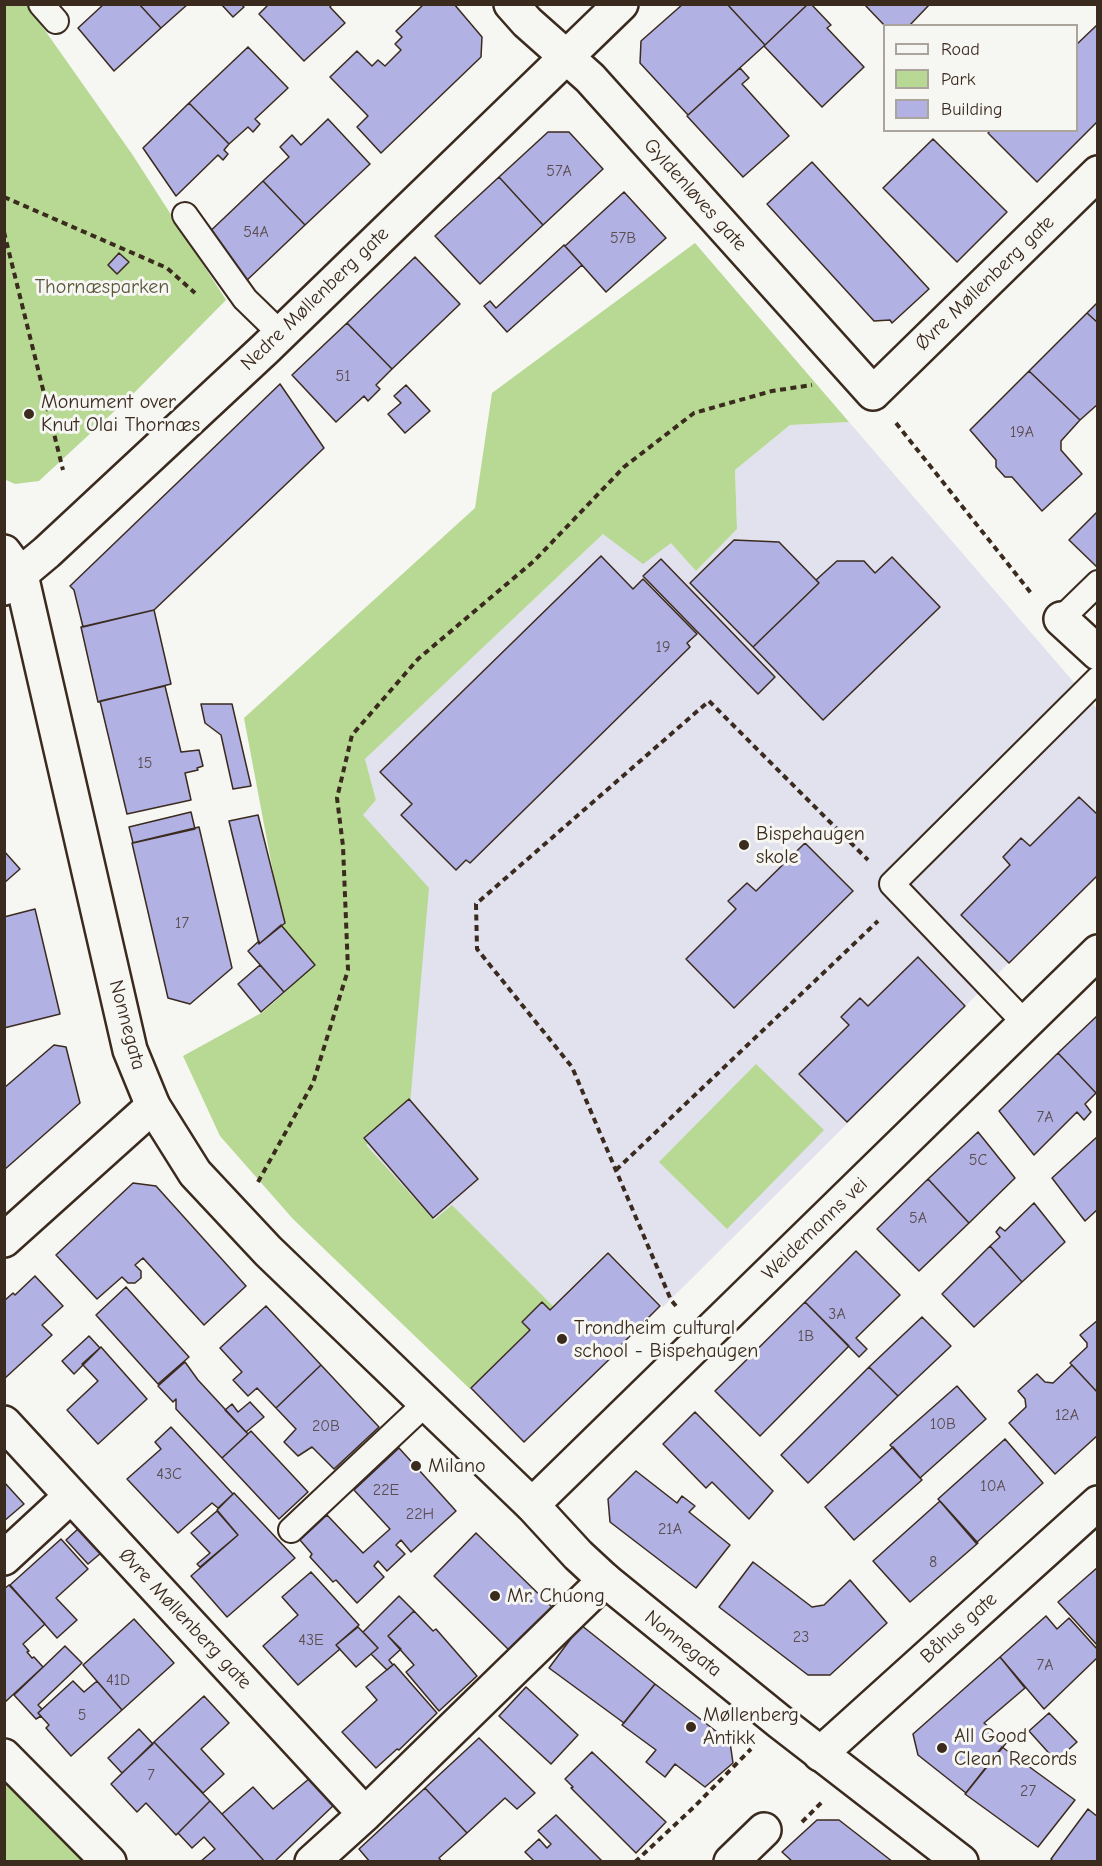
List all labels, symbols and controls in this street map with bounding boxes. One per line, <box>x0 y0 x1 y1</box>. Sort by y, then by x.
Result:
legend <box>883 24 1078 132</box>
text: Road <box>941 39 980 60</box>
text: Park <box>941 69 975 90</box>
text: Building <box>941 99 1003 120</box>
street label: Gyldenløves gate <box>638 134 752 256</box>
house number: 57A <box>546 161 572 181</box>
street label: Øvre Møllenberg gate <box>911 210 1059 356</box>
street label: Nedre Møllenberg gate <box>236 222 394 376</box>
house number: 54A <box>243 222 269 242</box>
house number: 57B <box>610 228 636 248</box>
park label: Thornæsparken <box>35 275 169 299</box>
house number: 51 <box>335 366 351 386</box>
place label: Monument over Knut Olai Thornæs <box>41 390 200 437</box>
marker: Monument over Knut Olai Thornæs <box>22 407 36 421</box>
house number: 19A <box>1010 422 1034 442</box>
house number: 19 <box>656 637 670 657</box>
house number: 15 <box>137 753 153 773</box>
place label: Bispehaugen skole <box>756 822 865 869</box>
marker: Bispehaugen skole <box>737 838 751 852</box>
house number: 17 <box>175 913 189 933</box>
street label: Nonnegata <box>103 977 151 1073</box>
house number: 7A <box>1037 1107 1053 1127</box>
house number: 5C <box>969 1150 987 1170</box>
street label: Weidemanns vei <box>757 1173 873 1285</box>
house number: 5A <box>909 1208 927 1228</box>
house number: 3A <box>828 1304 846 1324</box>
place label: Trondheim cultural school - Bispehaugen <box>574 1316 758 1363</box>
house number: 1B <box>798 1326 814 1346</box>
marker: Trondheim cultural school - Bispehaugen <box>555 1332 569 1346</box>
house number: 12A <box>1055 1405 1079 1425</box>
house number: 10B <box>930 1414 956 1434</box>
house number: 20B <box>312 1416 340 1436</box>
place label: Milano <box>428 1454 486 1478</box>
marker: Milano <box>409 1459 423 1473</box>
house number: 43C <box>156 1464 182 1484</box>
house number: 10A <box>980 1476 1006 1496</box>
house number: 22E <box>373 1480 399 1500</box>
house number: 22H <box>406 1504 434 1524</box>
house number: 21A <box>658 1519 682 1539</box>
street label: Øvre Møllenberg gate <box>114 1544 256 1694</box>
house number: 8 <box>929 1552 937 1572</box>
place label: Mr. Chuong <box>507 1584 605 1608</box>
street label: Båhus gate <box>916 1587 1002 1669</box>
marker: Mr. Chuong <box>488 1589 502 1603</box>
street label: Nonnegata <box>640 1606 726 1682</box>
house number: 23 <box>793 1627 809 1647</box>
house number: 43E <box>298 1630 324 1650</box>
house number: 7A <box>1037 1655 1053 1675</box>
house number: 41D <box>106 1670 130 1690</box>
place label: Møllenberg Antikk <box>703 1703 799 1750</box>
house number: 5 <box>78 1705 86 1725</box>
marker: Møllenberg Antikk <box>684 1720 698 1734</box>
place label: All Good Clean Records <box>954 1724 1077 1771</box>
marker: All Good Clean Records <box>935 1741 949 1755</box>
house number: 7 <box>147 1765 155 1785</box>
house number: 27 <box>1020 1781 1036 1801</box>

